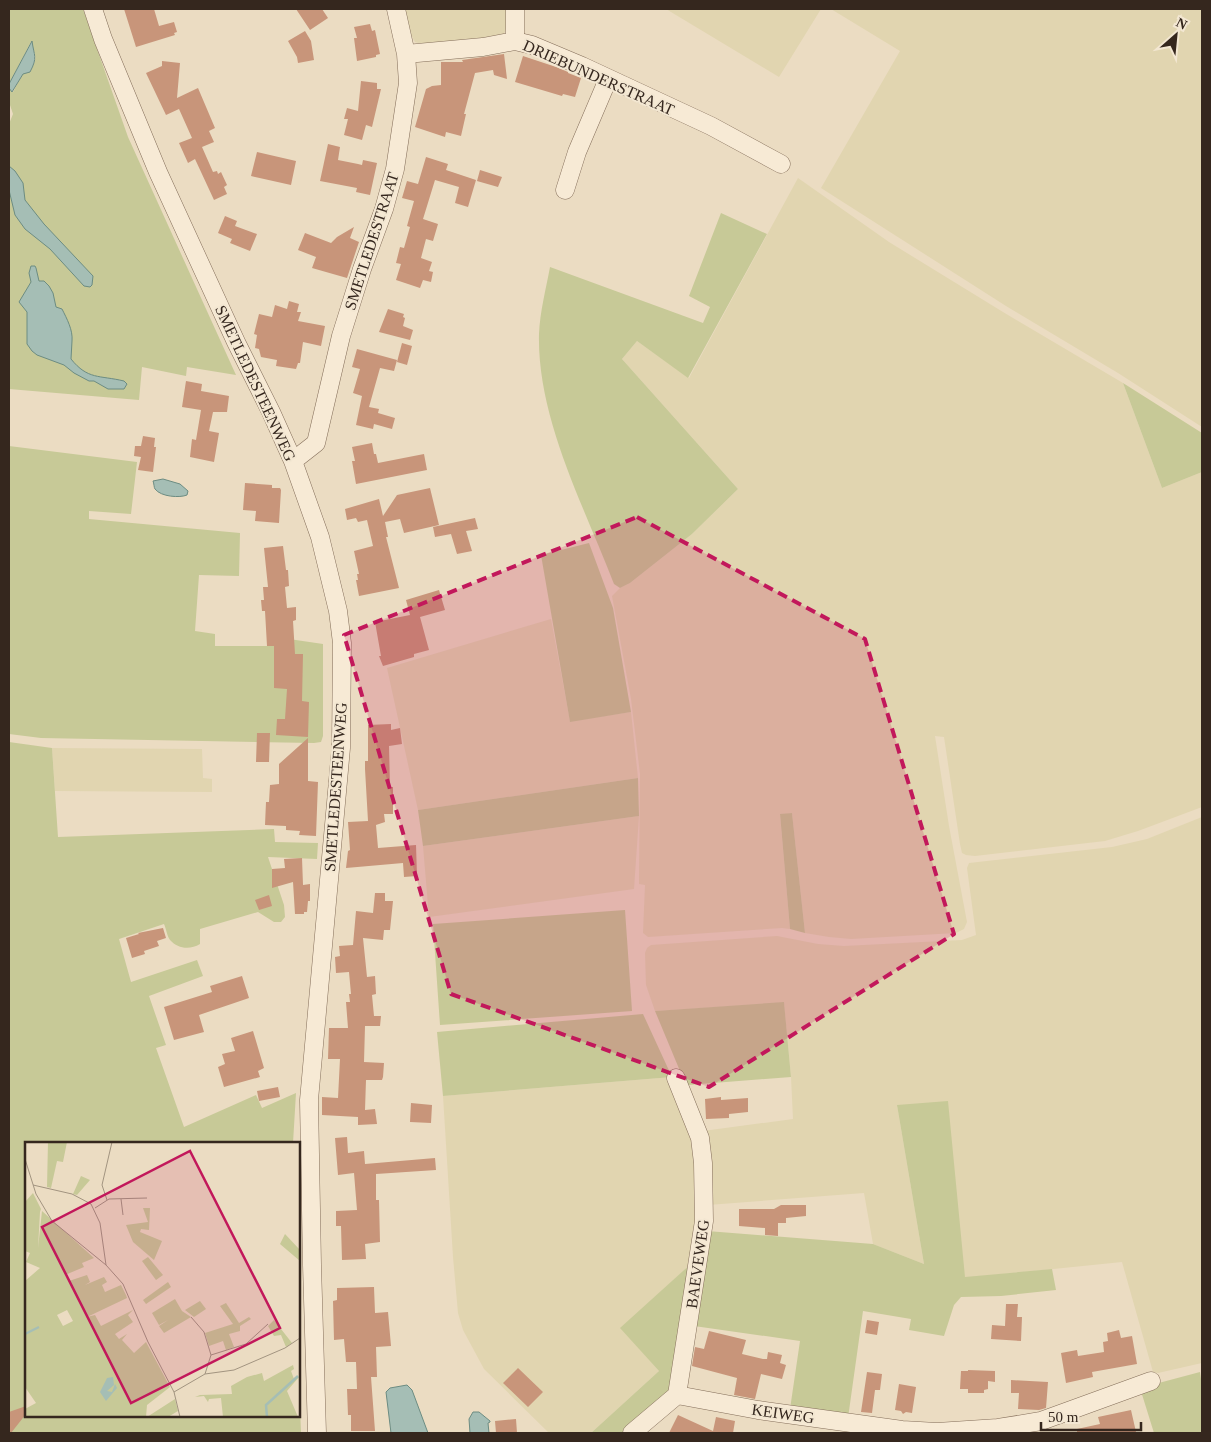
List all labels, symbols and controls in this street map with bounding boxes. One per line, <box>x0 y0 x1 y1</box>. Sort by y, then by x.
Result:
north arrow <box>1151 10 1201 60</box>
text: N <box>1174 15 1190 33</box>
street label: DRIEBUNDERSTRAAT <box>521 36 677 119</box>
street label: SMETLEDESTRAAT <box>341 170 402 312</box>
street label: SMETLEDESTEENWEG <box>212 303 299 464</box>
street label: SMETLEDESTEENWEG <box>321 701 350 872</box>
inset map <box>25 1142 300 1417</box>
street label: BAEVEWEG <box>683 1218 712 1310</box>
scale bar <box>1041 1400 1141 1432</box>
street label: KEIWEG <box>751 1401 816 1426</box>
text: 50 m <box>1048 1409 1079 1425</box>

